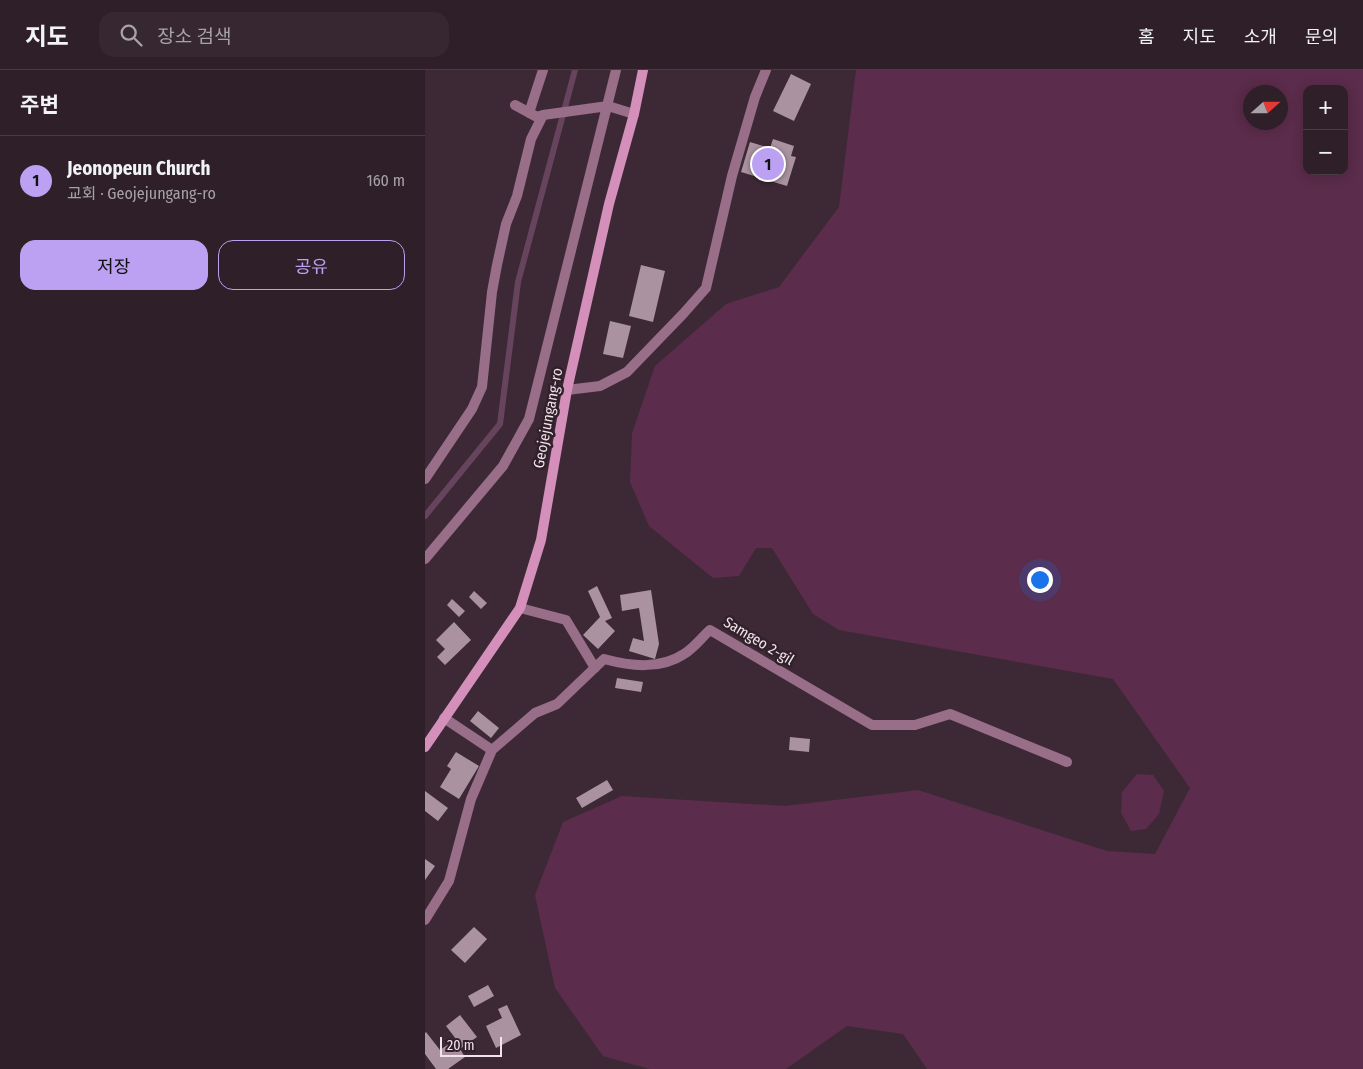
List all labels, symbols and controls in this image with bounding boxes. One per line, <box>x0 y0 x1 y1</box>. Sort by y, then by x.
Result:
search box <box>99 12 449 57</box>
icon: search <box>117 21 145 49</box>
text: 지도 <box>25 23 69 51</box>
text: 장소 검색 <box>157 25 232 48</box>
text: 홈 <box>1138 26 1155 48</box>
text: 지도 <box>1183 26 1216 48</box>
text: 소개 <box>1244 26 1277 48</box>
text: 문의 <box>1305 26 1338 48</box>
north arrow <box>1243 85 1288 130</box>
map controls <box>1303 85 1348 175</box>
button: + <box>1303 85 1348 130</box>
text: 주변 <box>20 92 59 118</box>
button: − <box>1303 130 1348 175</box>
pin: 1 <box>752 145 784 183</box>
text: Jeonopeun Church <box>67 157 210 180</box>
text: 1 <box>33 171 39 190</box>
text: 160 m <box>366 171 405 190</box>
text: 교회 · Geojejungang-ro <box>67 184 216 203</box>
button: 저장 <box>20 240 208 290</box>
button: 공유 <box>218 240 405 290</box>
street label: Geojejungang-ro <box>529 366 567 470</box>
your location <box>1027 567 1053 593</box>
street label: Samgeo 2-gil <box>721 613 797 669</box>
scale bar <box>440 1034 503 1057</box>
text: 20 m <box>447 1037 475 1054</box>

